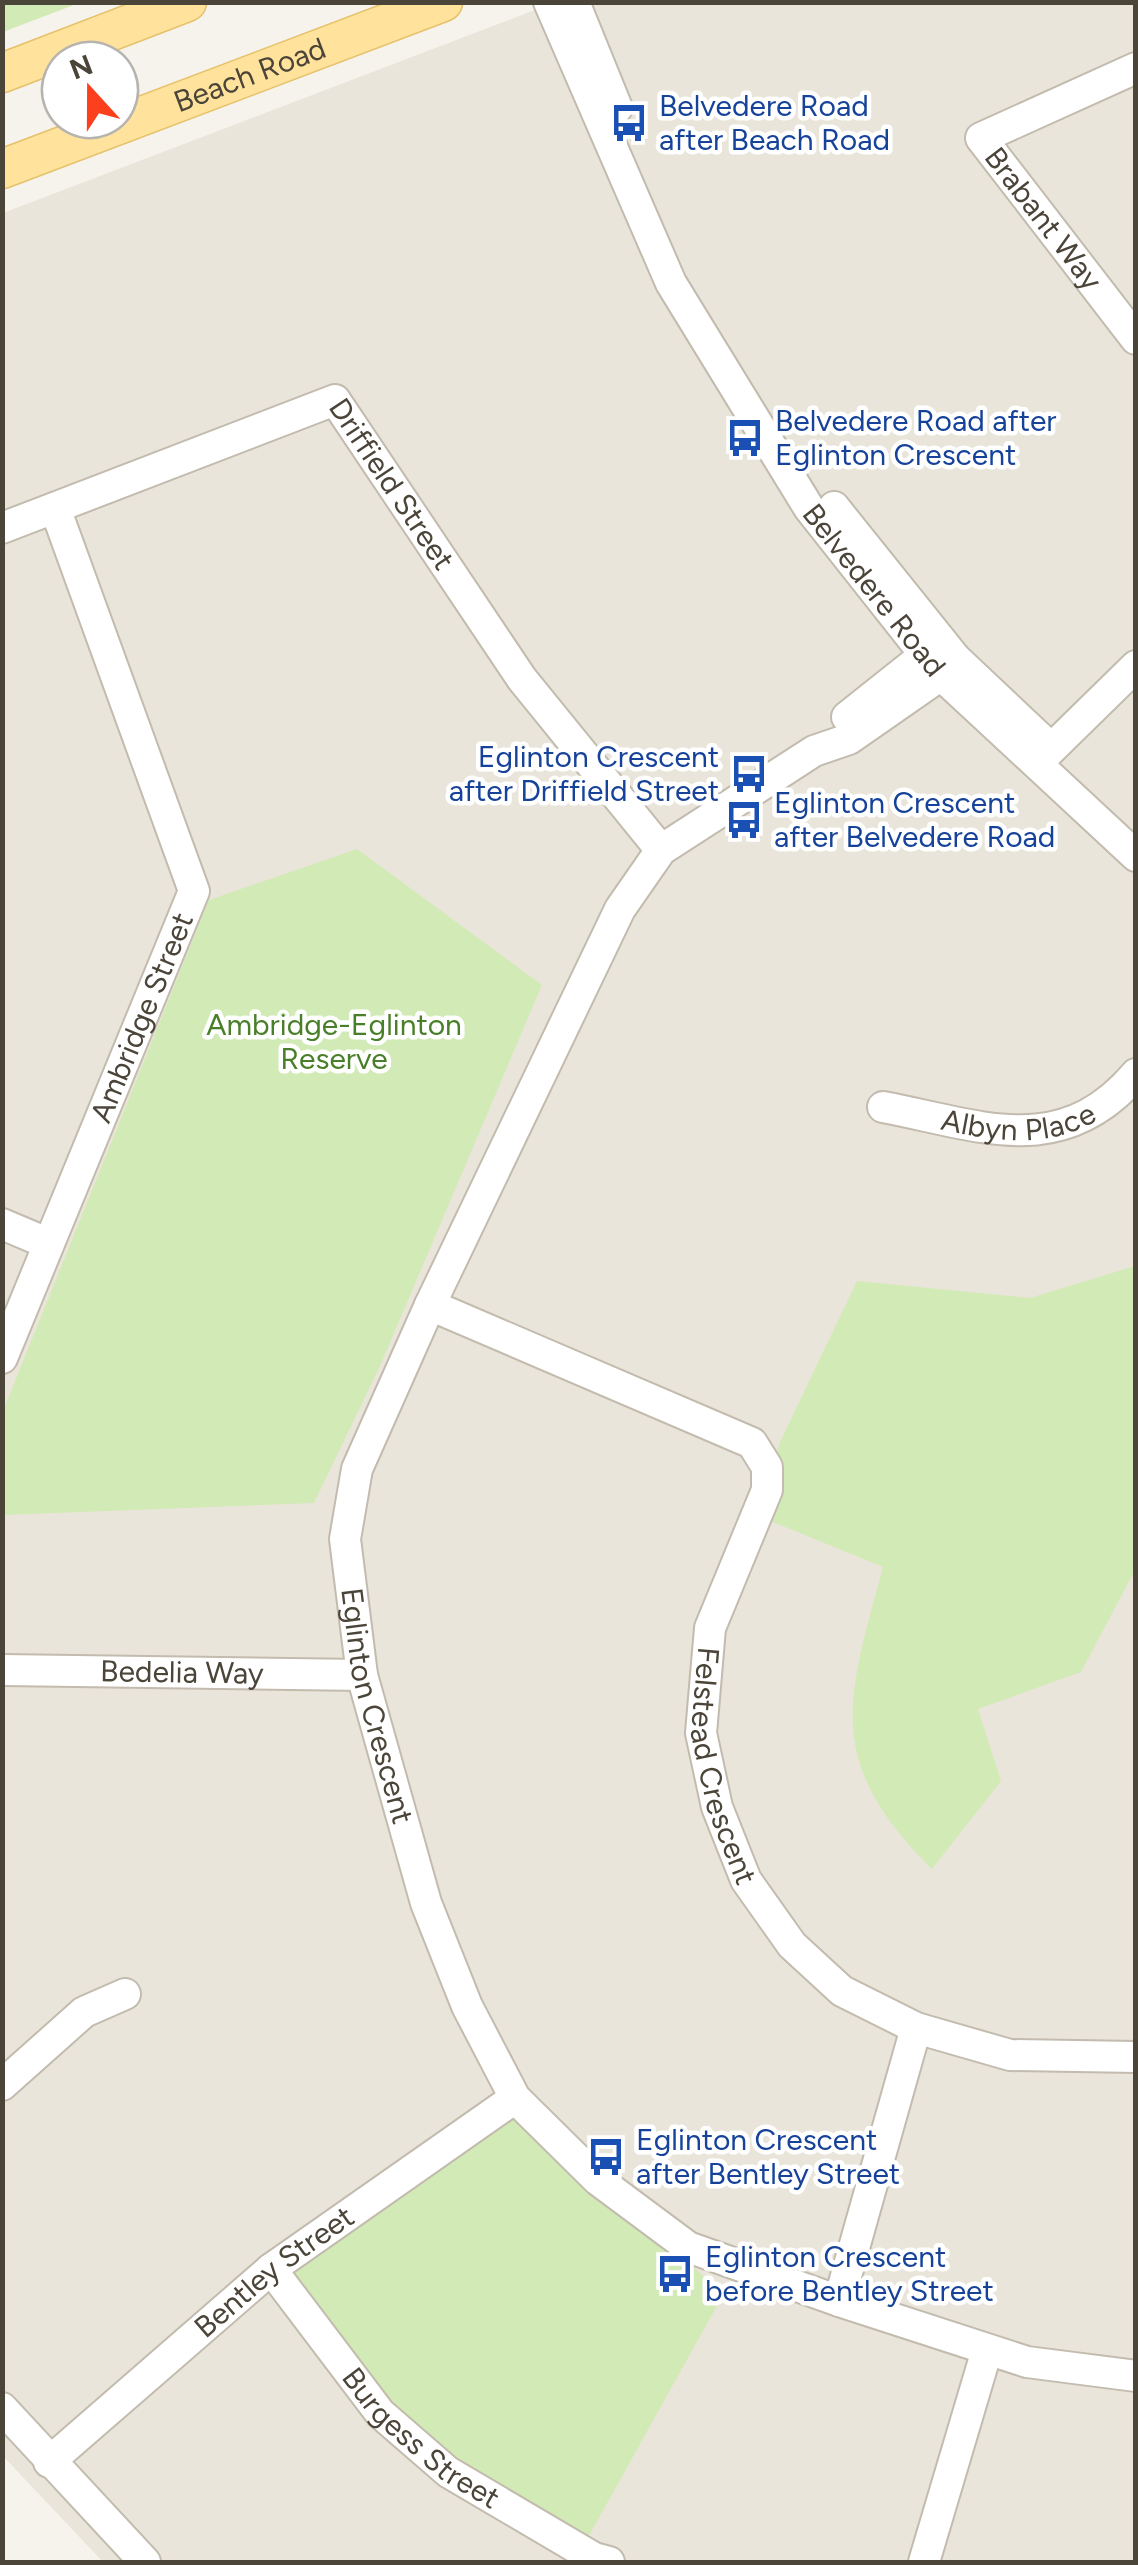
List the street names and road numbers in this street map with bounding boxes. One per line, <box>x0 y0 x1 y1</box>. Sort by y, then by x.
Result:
street label: Beach Road <box>168 29 331 120</box>
street label: Brabant Way <box>977 140 1111 297</box>
street label: Driffield Street <box>321 391 463 577</box>
street label: Belvedere Road <box>795 496 954 684</box>
street label: Ambridge Street <box>82 907 201 1128</box>
street label: Albyn Place <box>938 1094 1102 1148</box>
street label: Eglinton Crescent <box>333 1586 422 1828</box>
street label: Felstead Crescent <box>682 1645 765 1890</box>
street label: Bedelia Way <box>100 1652 264 1692</box>
street label: Bentley Street <box>186 2198 361 2345</box>
street label: Burgess Street <box>334 2360 507 2516</box>

